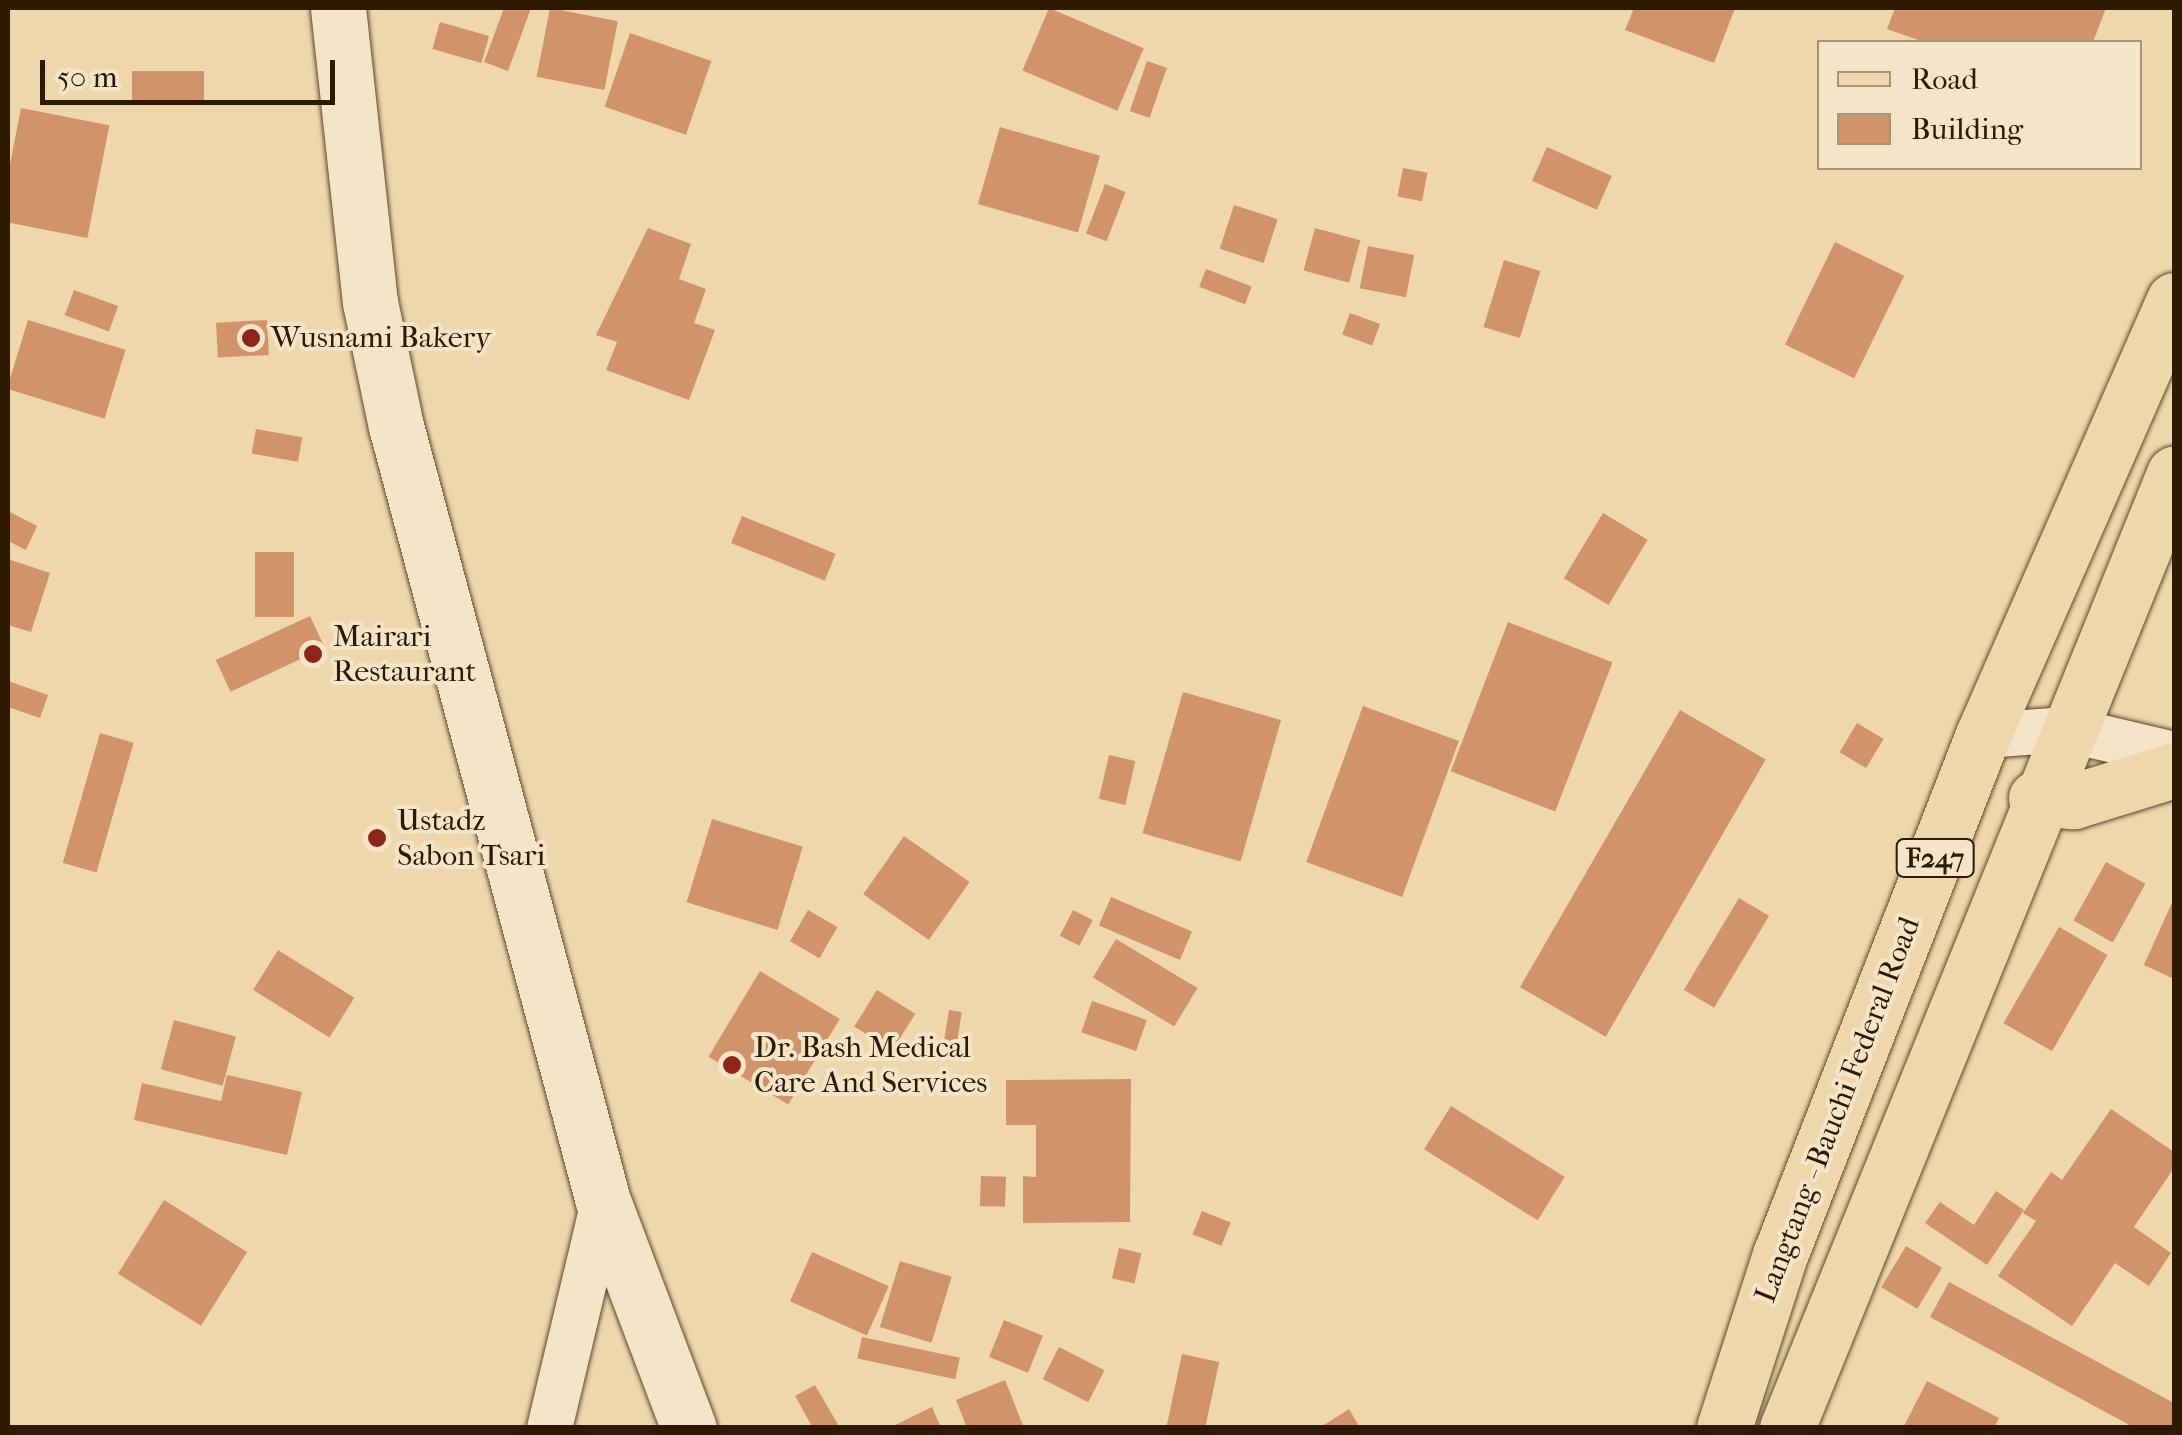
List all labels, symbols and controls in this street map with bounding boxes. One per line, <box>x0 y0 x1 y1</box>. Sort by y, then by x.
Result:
scale bar <box>45 40 340 102</box>
legend <box>1817 40 2142 170</box>
text: 50 m <box>57 60 118 95</box>
text: Road <box>1911 62 1978 97</box>
text: Building <box>1911 112 2023 147</box>
place label: Wusnami Bakery <box>271 320 491 356</box>
marker: Wusnami Bakery <box>240 327 262 349</box>
place label: Mairari Restaurant <box>333 619 476 690</box>
marker: Mairari Restaurant <box>302 643 324 665</box>
place label: Ustadz Sabon Tsari <box>397 803 545 874</box>
marker: Ustadz Sabon Tsari <box>366 827 388 849</box>
road number: F247 <box>1895 835 1975 881</box>
street label: Langtang - Bauchi Federal Road <box>1748 912 1928 1308</box>
place label: Dr. Bash Medical Care And Services <box>754 1030 987 1100</box>
marker: Dr. Bash Medical Care And Services <box>719 1052 745 1078</box>

